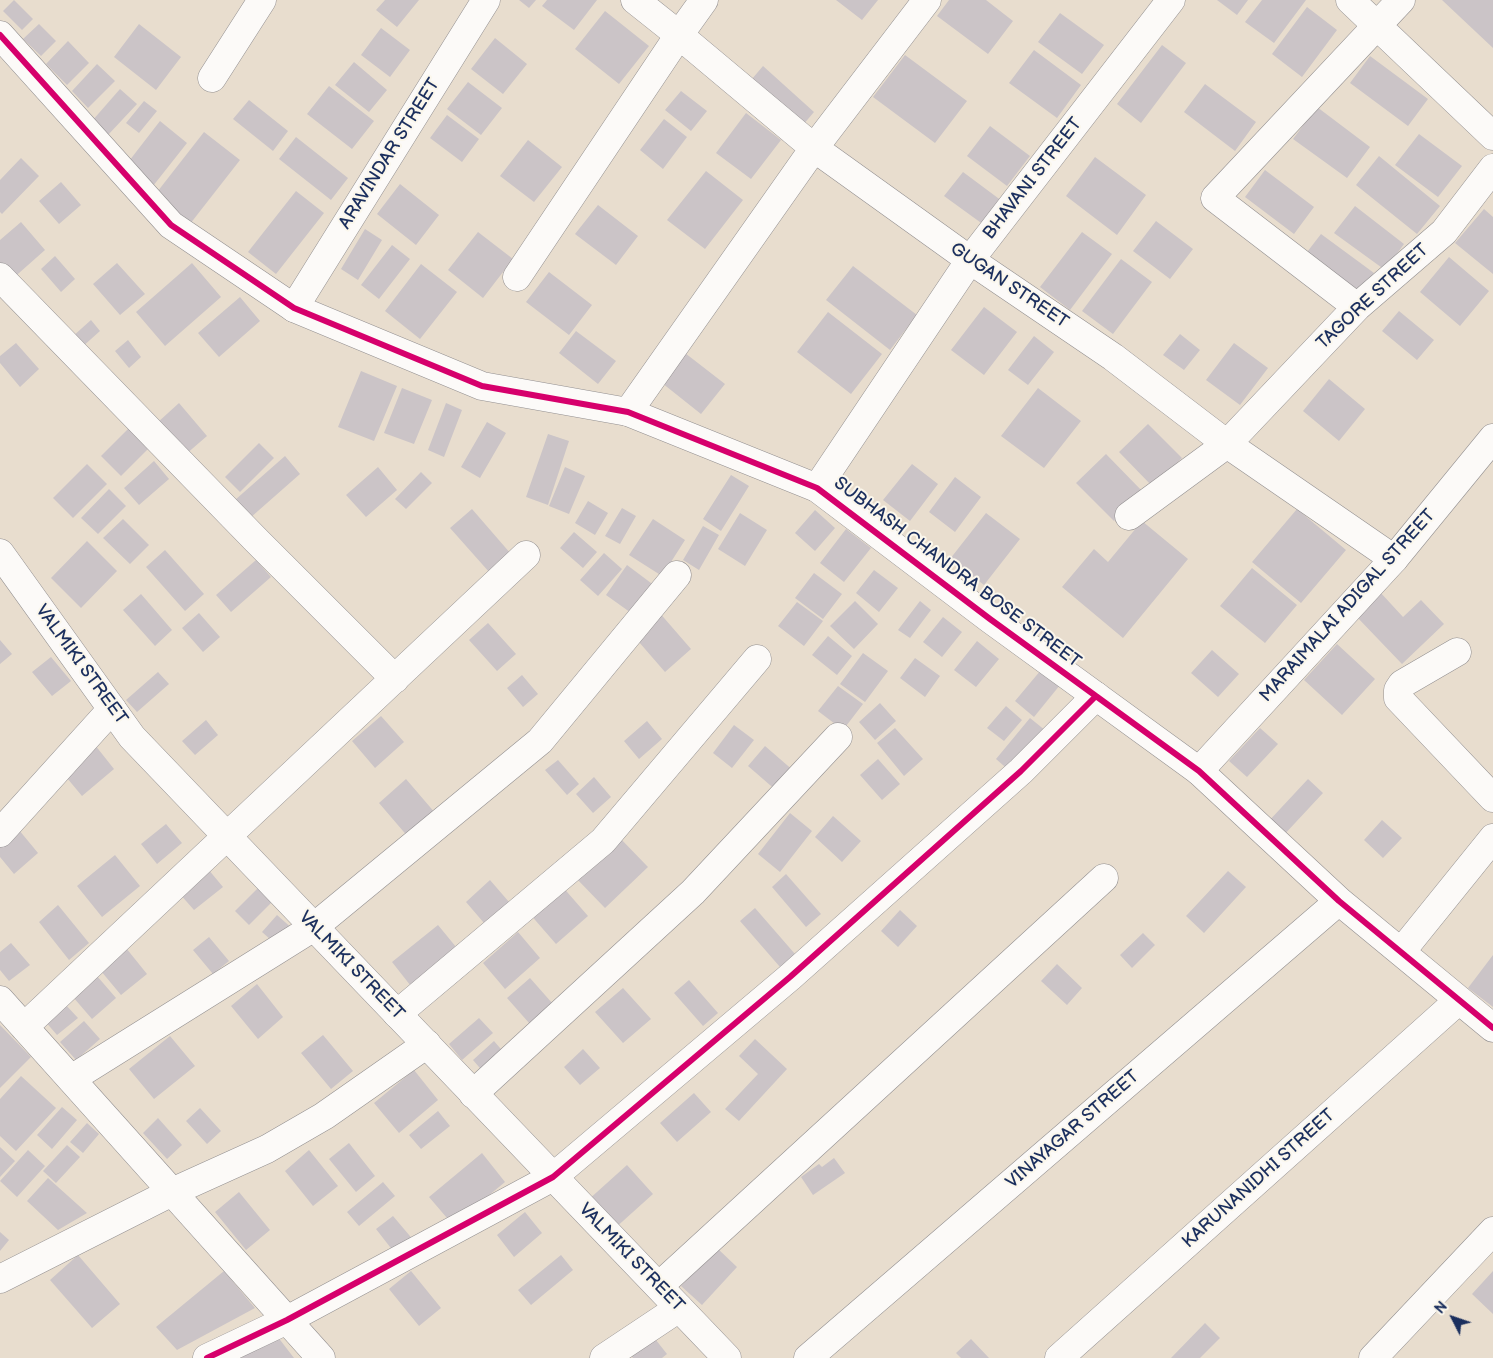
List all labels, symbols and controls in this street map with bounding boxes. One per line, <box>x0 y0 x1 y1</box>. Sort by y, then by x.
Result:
street label: ARAVINDAR STREET <box>335 75 445 233</box>
street label: BHAVANI STREET <box>979 114 1087 244</box>
street label: GUGAN STREET <box>946 238 1072 334</box>
street label: TAGORE STREET <box>1313 240 1433 354</box>
street label: SUBHASH CHANDRA BOSE STREET <box>829 473 1085 673</box>
street label: MARAIMALAI ADIGAL STREET <box>1256 505 1440 707</box>
street label: VALMIKI STREET <box>30 601 132 729</box>
street label: VALMIKI STREET <box>294 907 408 1025</box>
street label: VINAYAGAR STREET <box>1002 1066 1144 1194</box>
street label: KARUNANIDHI STREET <box>1178 1105 1340 1253</box>
street label: VALMIKI STREET <box>574 1199 688 1317</box>
north arrow <box>1428 1293 1478 1343</box>
text: N <box>1431 1298 1451 1317</box>

